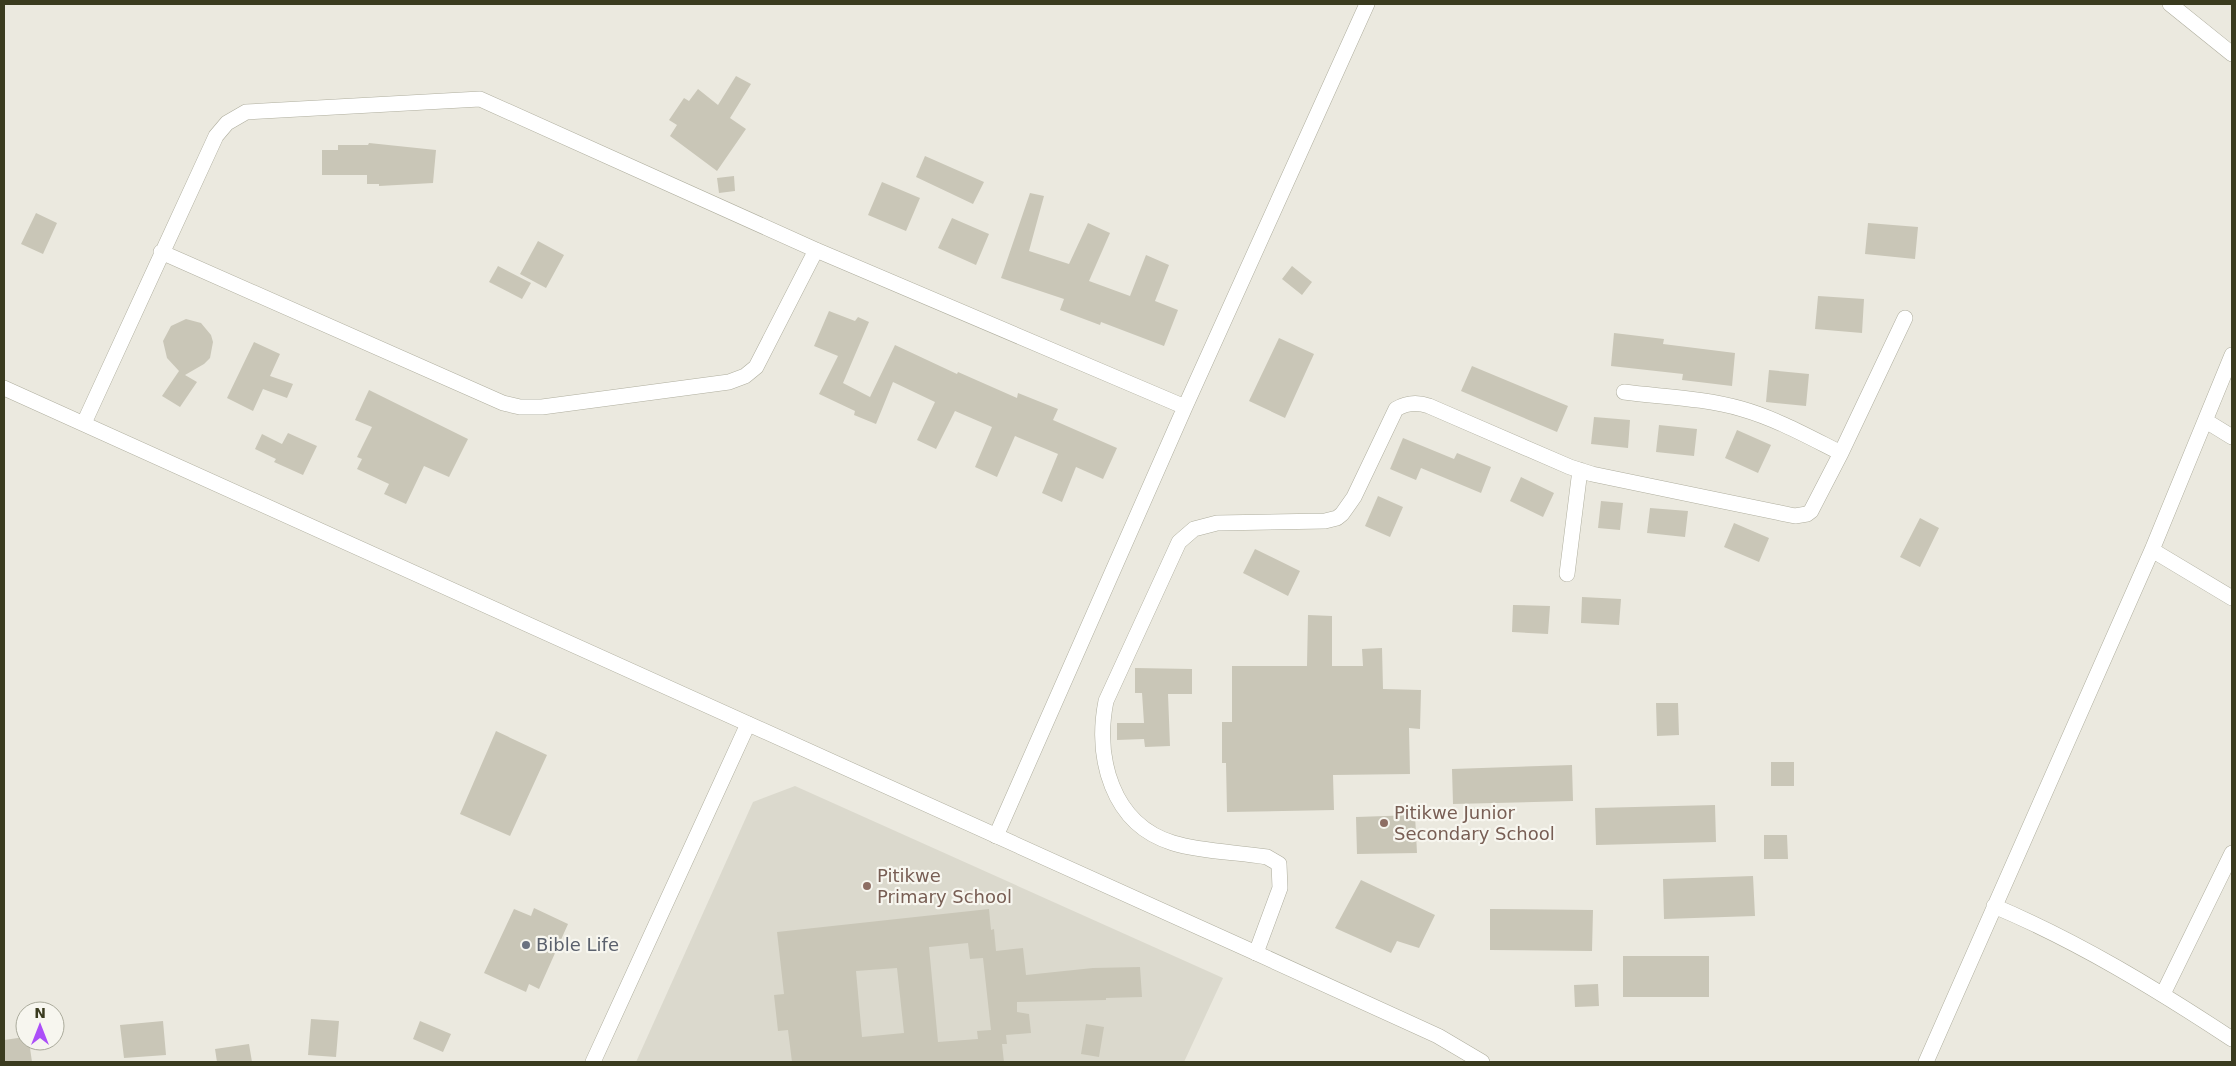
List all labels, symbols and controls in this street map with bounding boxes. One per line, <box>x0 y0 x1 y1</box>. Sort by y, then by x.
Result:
place label: Pitikwe Junior Secondary School <box>1394 802 1555 844</box>
marker: Pitikwe Junior Secondary School <box>1378 817 1390 829</box>
place label: Pitikwe Primary School <box>877 865 1012 907</box>
marker: Pitikwe Primary School <box>861 880 873 892</box>
place label: Bible Life <box>536 934 619 955</box>
marker: Bible Life <box>520 939 532 951</box>
north arrow <box>15 1001 65 1051</box>
text: N <box>34 1005 46 1021</box>

